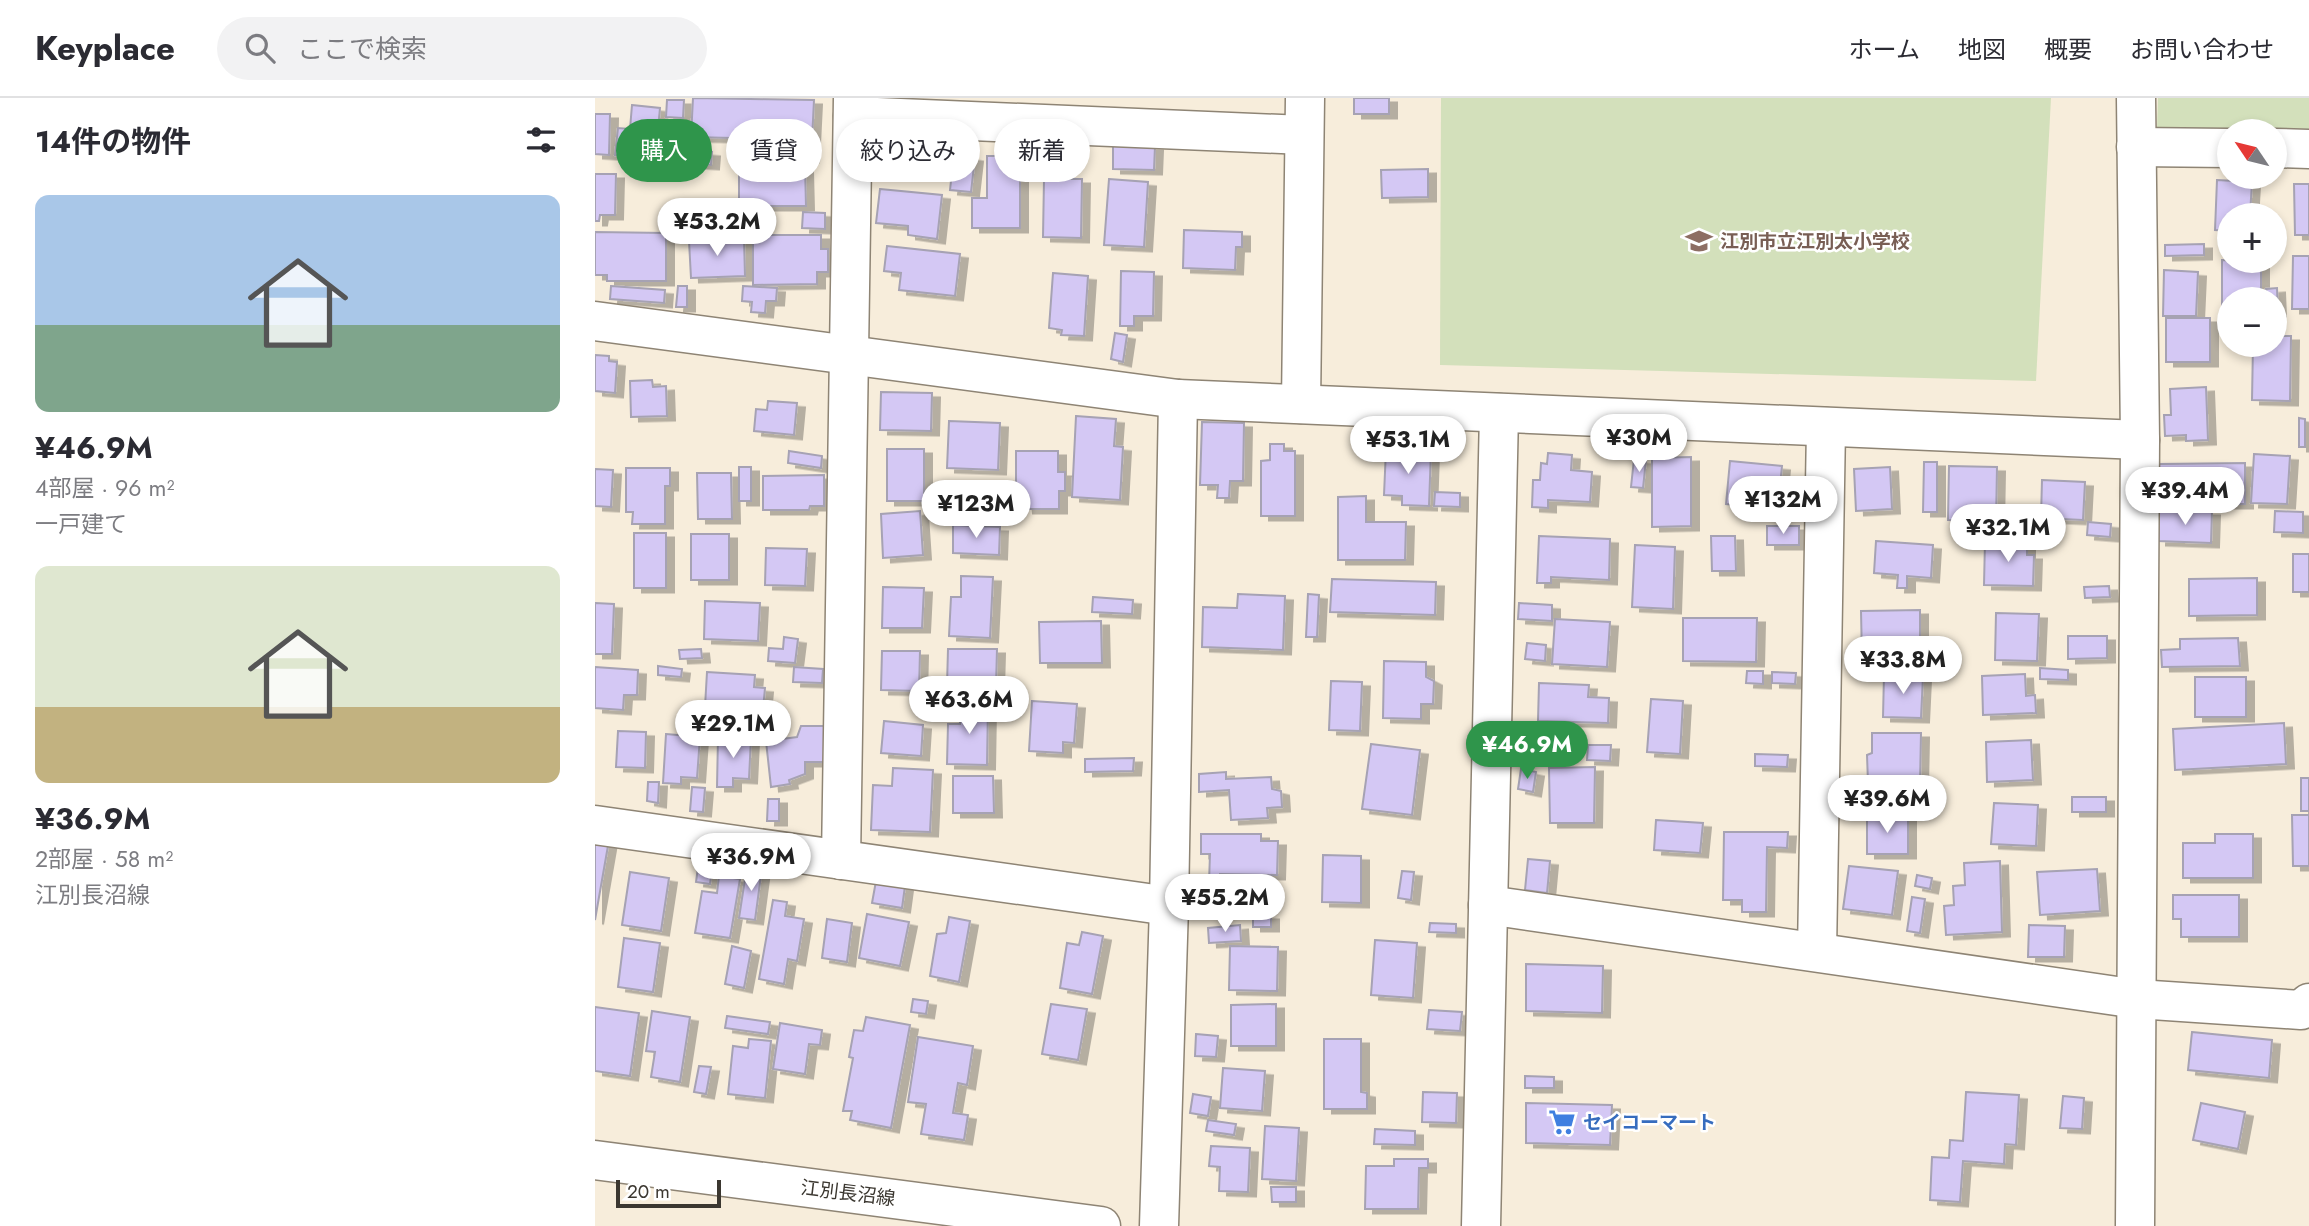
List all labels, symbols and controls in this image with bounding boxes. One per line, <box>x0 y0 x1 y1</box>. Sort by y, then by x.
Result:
search box <box>217 17 707 80</box>
text: Keyplace <box>35 25 175 72</box>
icon: search <box>241 29 279 67</box>
text: ここで検索 <box>297 30 427 68</box>
text: ホーム <box>1849 32 1920 67</box>
text: 地図 <box>1958 32 2006 67</box>
text: 概要 <box>2044 32 2092 67</box>
text: お問い合わせ <box>2130 32 2274 67</box>
chip: 購入 <box>616 119 712 182</box>
chip: 賃貸 <box>726 119 822 182</box>
chip: 絞り込み <box>836 119 980 182</box>
chip: 新着 <box>994 119 1090 182</box>
north arrow <box>2217 119 2287 189</box>
map controls <box>2217 119 2287 357</box>
text: 14件の物件 <box>35 120 191 163</box>
icon: filters <box>522 121 560 159</box>
pin: ¥53.2M <box>660 198 774 258</box>
button: + <box>2217 203 2287 273</box>
text: ¥53.2M <box>673 204 761 238</box>
school or university icon: 江別市立江別太小学校 <box>1684 226 1714 256</box>
place label: 江別市立江別太小学校 <box>1720 228 1910 255</box>
icon: home <box>235 240 361 366</box>
button: − <box>2217 287 2287 357</box>
pin: ¥30M <box>1598 414 1680 474</box>
pin: ¥53.1M <box>1351 416 1465 476</box>
text: ¥30M <box>1606 420 1672 454</box>
text: ¥53.1M <box>1366 422 1450 456</box>
text: ¥46.9M <box>35 426 153 469</box>
pin: ¥39.4M <box>2128 468 2242 527</box>
text: 4部屋 · 96 m² <box>35 471 174 505</box>
text: ¥39.4M <box>2141 473 2229 507</box>
pin: ¥132M <box>1734 476 1832 536</box>
pin: ¥123M <box>927 480 1025 540</box>
text: ¥132M <box>1745 482 1821 516</box>
text: ¥123M <box>938 486 1014 520</box>
pin: ¥32.1M <box>1951 504 2065 564</box>
text: 一戸建て <box>35 507 127 541</box>
text: ¥32.1M <box>1966 510 2050 544</box>
icon: home <box>235 611 361 737</box>
pin: ¥33.8M <box>1846 636 1960 696</box>
text: ¥33.8M <box>1860 642 1946 676</box>
pin: ¥63.6M <box>912 676 1026 736</box>
text: ¥63.6M <box>925 682 1013 716</box>
pin: ¥29.1M <box>676 700 790 760</box>
text: ¥29.1M <box>691 706 775 740</box>
pin: ¥46.9M <box>1470 722 1584 781</box>
text: ¥46.9M <box>1482 727 1572 761</box>
pin: ¥39.6M <box>1830 776 1944 835</box>
text: ¥39.6M <box>1844 781 1930 815</box>
text: ¥36.9M <box>35 797 150 840</box>
pin: ¥36.9M <box>694 834 808 893</box>
text: ¥36.9M <box>707 839 795 873</box>
text: 2部屋 · 58 m² <box>35 842 173 876</box>
pin: ¥55.2M <box>1168 874 1282 934</box>
text: 江別長沼線 <box>35 878 150 912</box>
text: ¥55.2M <box>1181 880 1269 914</box>
supermarket icon: セイコーマート <box>1547 1107 1577 1137</box>
place label: セイコーマート <box>1583 1109 1716 1136</box>
street label: 江別長沼線 <box>799 1174 897 1212</box>
scale bar <box>616 1177 721 1209</box>
text: 20 m <box>627 1178 670 1205</box>

